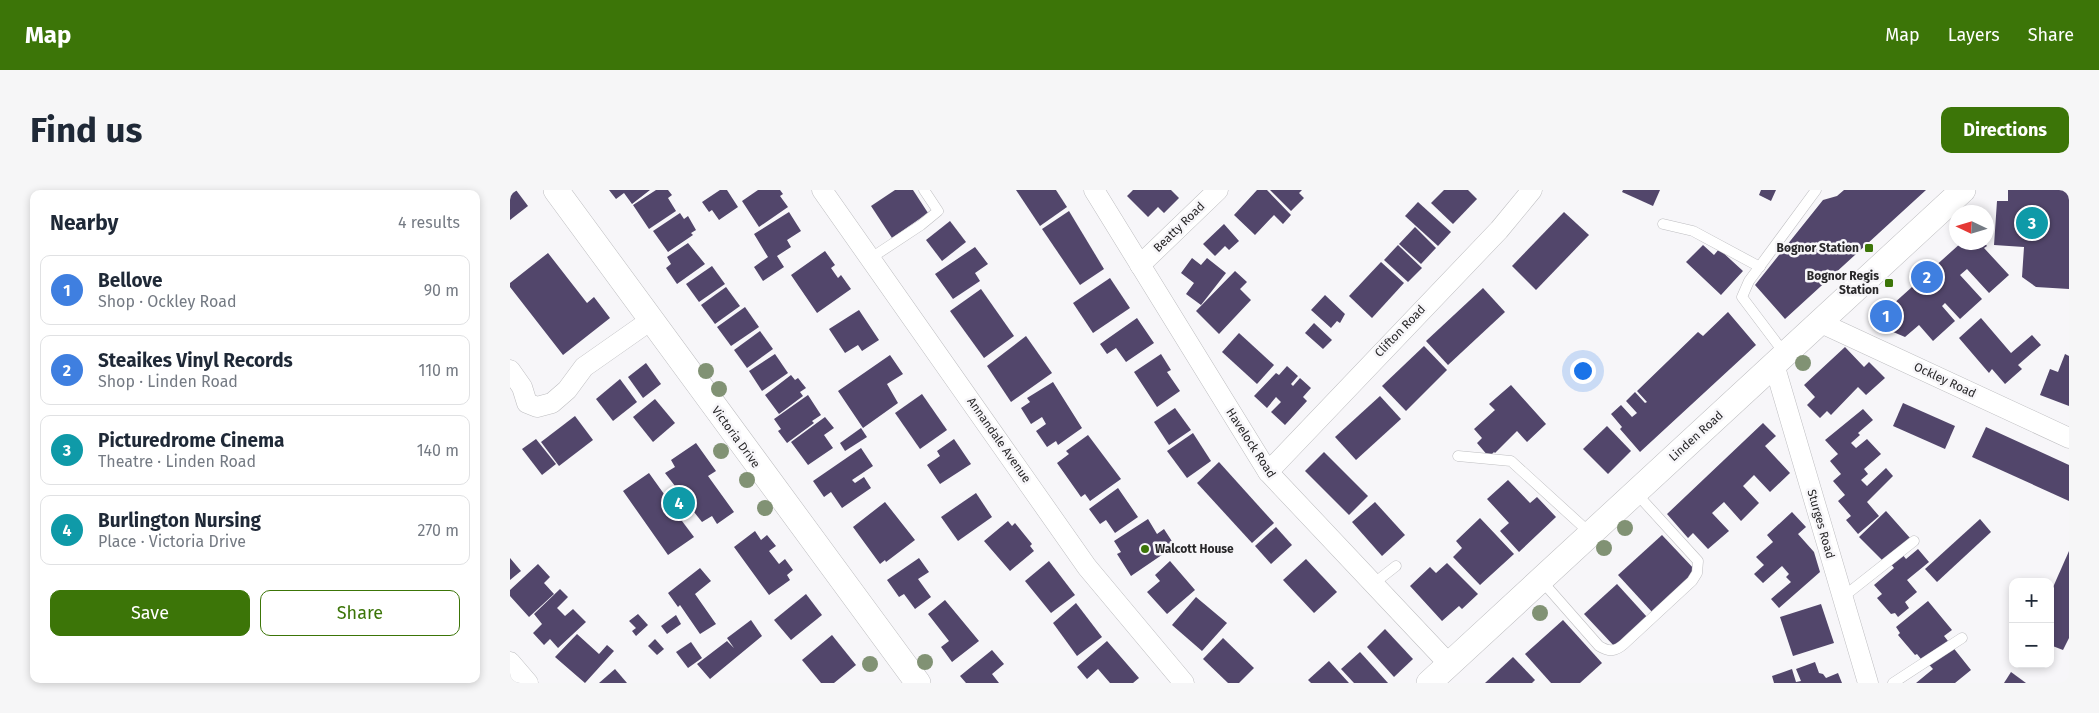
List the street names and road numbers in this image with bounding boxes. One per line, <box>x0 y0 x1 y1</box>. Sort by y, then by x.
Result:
street label: Beatty Road <box>1151 199 1207 255</box>
street label: Clifton Road <box>1372 302 1428 360</box>
street label: Ockley Road <box>1912 360 1978 400</box>
street label: Annandale Avenue <box>964 395 1034 485</box>
street label: Victoria Drive <box>709 403 763 471</box>
street label: Havelock Road <box>1223 406 1279 480</box>
street label: Linden Road <box>1666 408 1726 464</box>
street label: Sturges Road <box>1804 488 1838 560</box>

